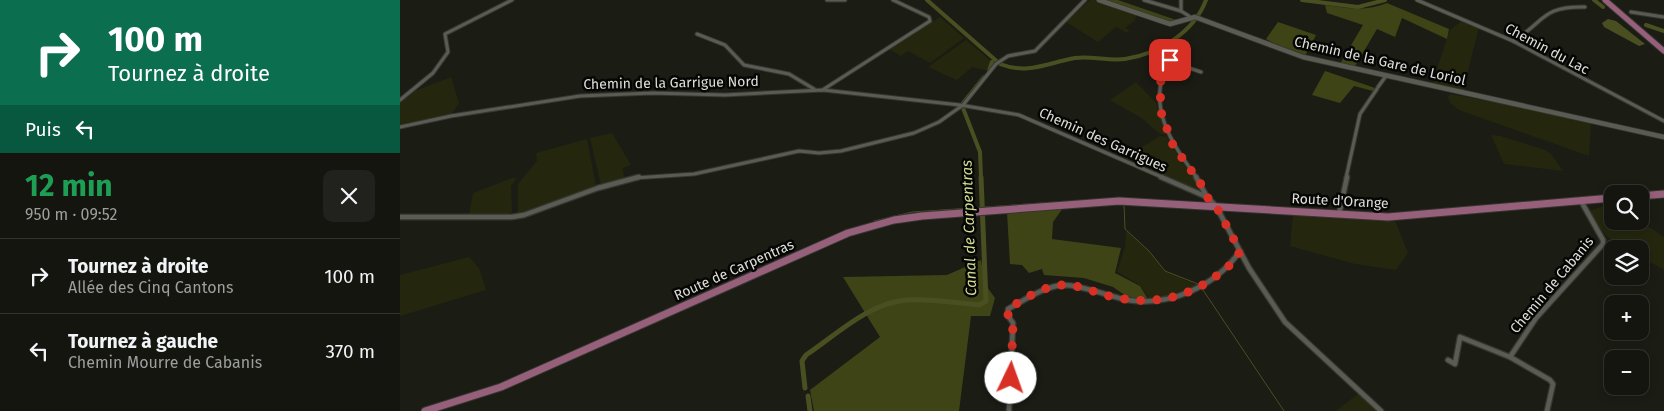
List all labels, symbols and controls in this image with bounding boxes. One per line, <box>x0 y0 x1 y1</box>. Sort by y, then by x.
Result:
text: 100 m <box>108 18 203 60</box>
icon: right <box>25 20 90 85</box>
street label: Chemin du Lac <box>1502 20 1592 78</box>
street label: Chemin de la Gare de Loriol <box>1293 33 1467 89</box>
pin <box>1149 39 1191 81</box>
icon: arrive <box>1156 46 1184 74</box>
text: Tournez à droite <box>108 60 270 87</box>
street label: Chemin de la Garrigue Nord <box>583 73 759 93</box>
street label: Chemin des Garrigues <box>1036 104 1170 176</box>
icon: left <box>71 115 99 143</box>
text: Puis <box>25 118 61 141</box>
water label: Canal de Carpentras <box>958 160 980 296</box>
text: 12 min <box>25 168 113 204</box>
button: close <box>323 170 375 222</box>
map controls <box>1604 185 1649 395</box>
button: search <box>1604 185 1649 230</box>
street label: Route d'Orange <box>1291 190 1389 212</box>
text: 950 m · 09:52 <box>25 205 117 224</box>
street label: Chemin de Cabanis <box>1507 233 1598 337</box>
street label: Route de Carpentras <box>671 236 797 304</box>
button: layers <box>1604 240 1649 285</box>
text: Tournez à droite <box>68 255 209 278</box>
icon: right <box>25 262 53 290</box>
text: 100 m <box>324 265 375 288</box>
text: Allée des Cinq Cantons <box>68 278 233 297</box>
button: + <box>1604 295 1649 340</box>
text: Tournez à gauche <box>68 330 218 353</box>
icon: left <box>25 337 53 365</box>
text: 370 m <box>325 340 375 363</box>
button: − <box>1604 350 1649 395</box>
position arrow <box>984 351 1036 403</box>
text: Chemin Mourre de Cabanis <box>68 353 262 372</box>

